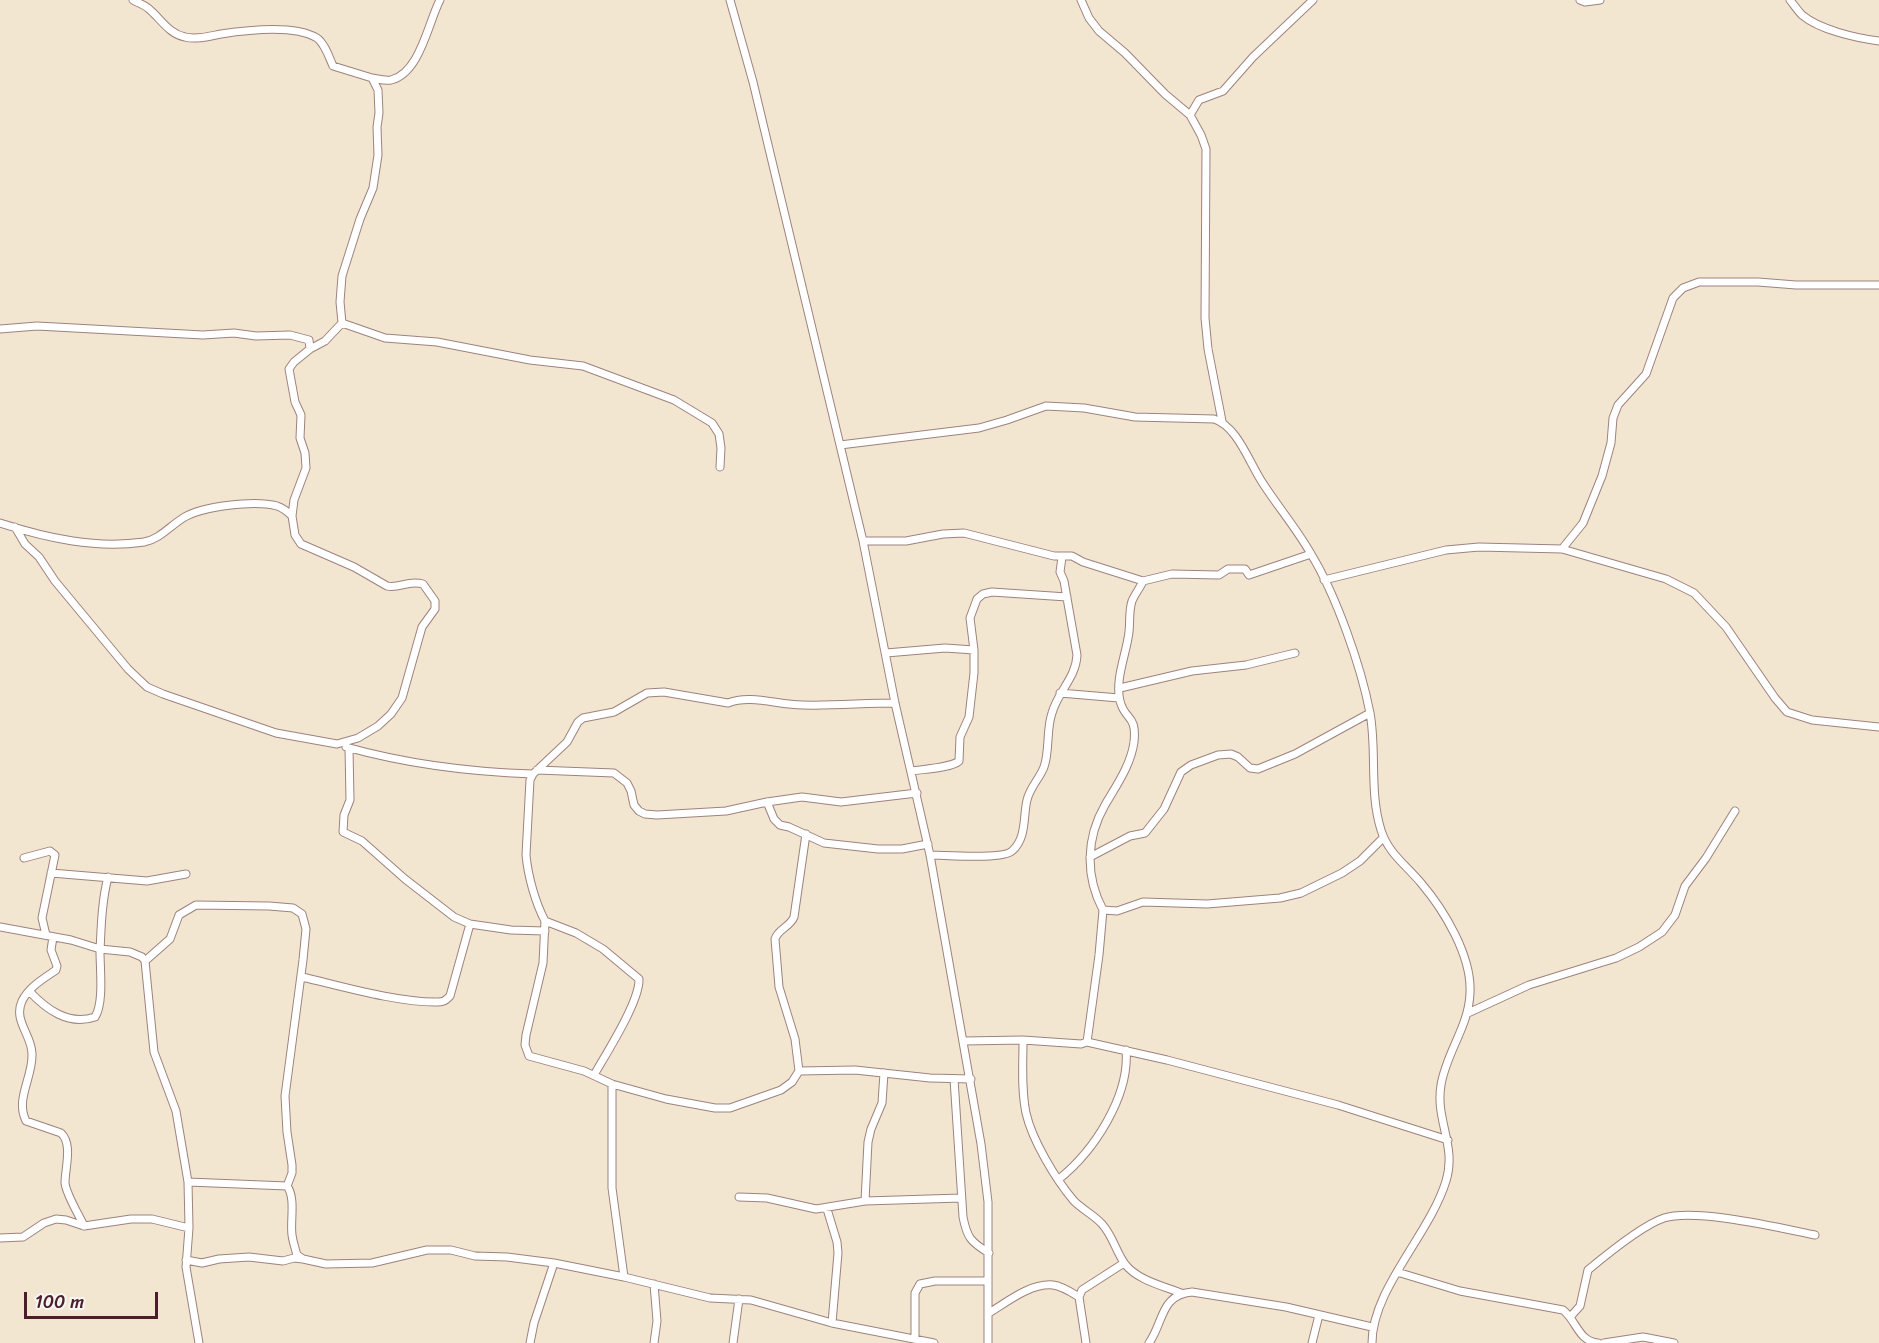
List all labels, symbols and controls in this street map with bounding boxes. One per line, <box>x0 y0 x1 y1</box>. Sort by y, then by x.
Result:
scale bar <box>27 1280 160 1318</box>
text: 100 m <box>35 1286 84 1318</box>

